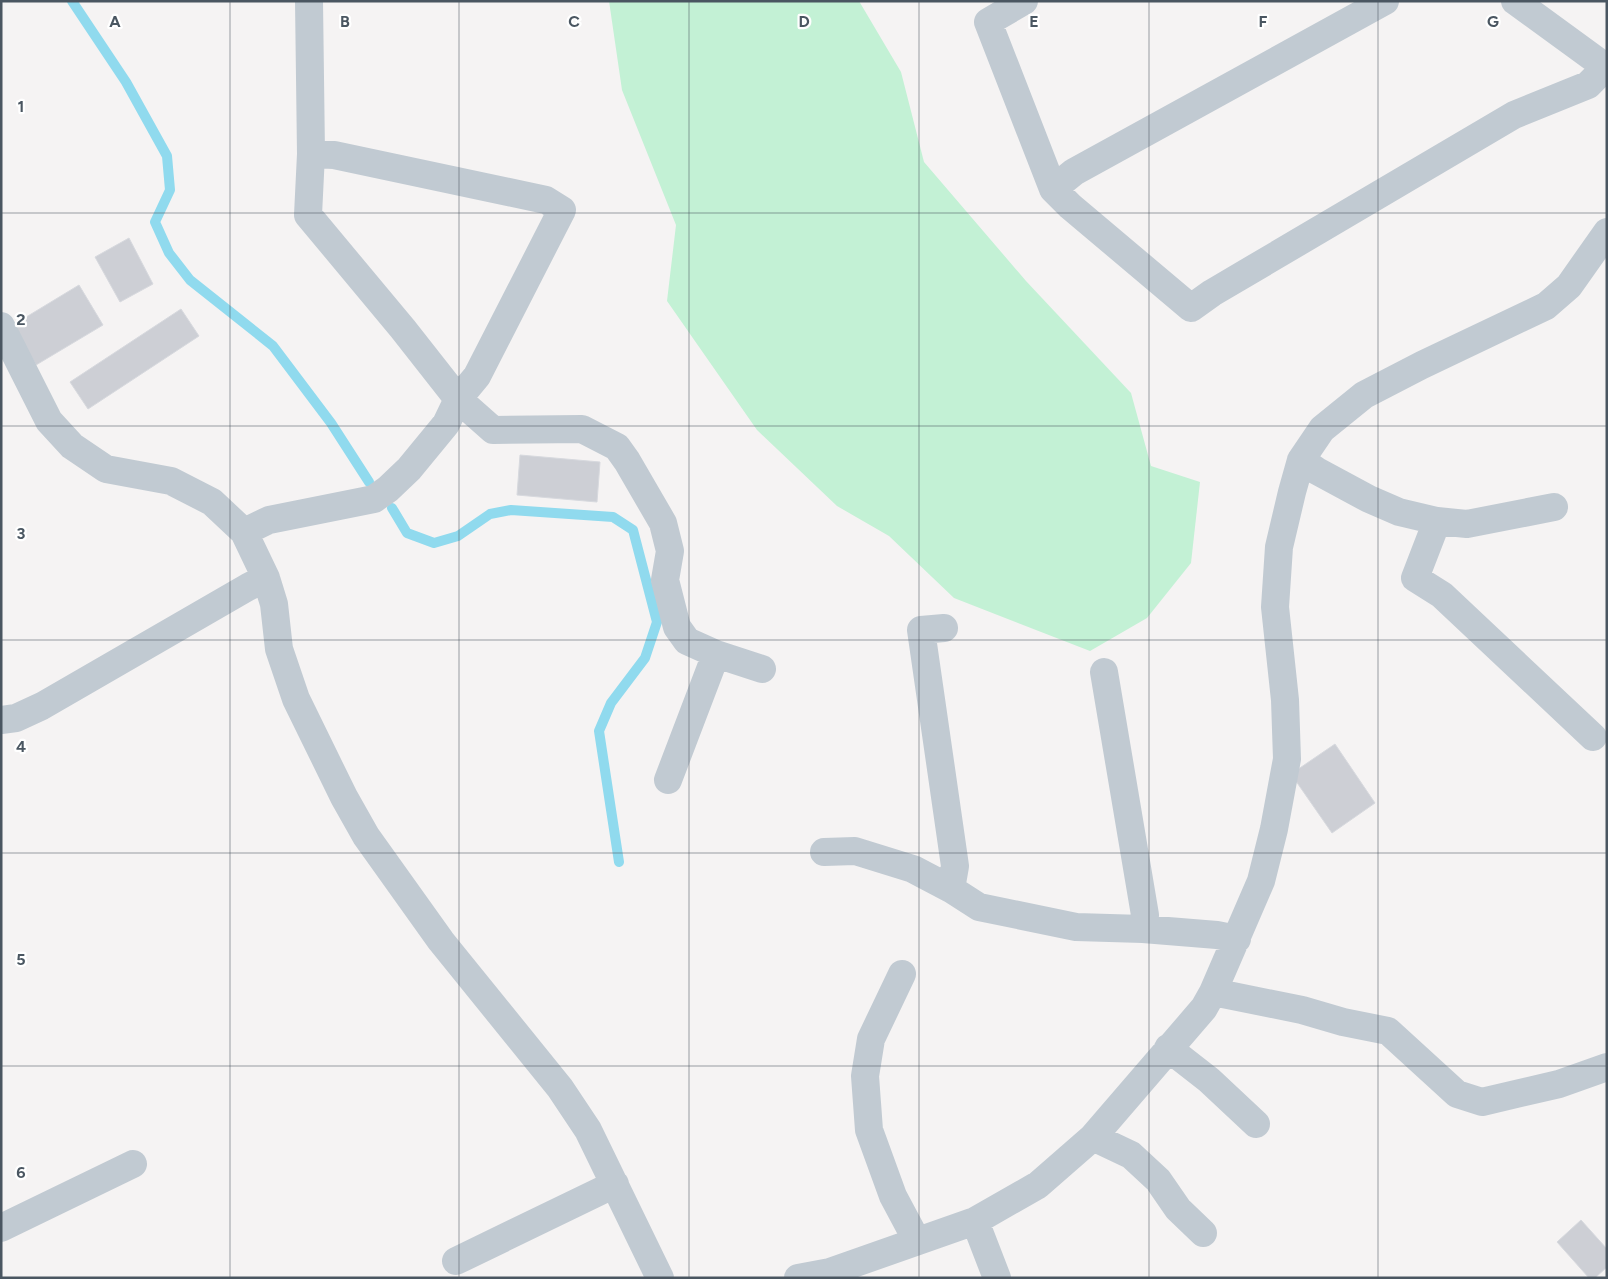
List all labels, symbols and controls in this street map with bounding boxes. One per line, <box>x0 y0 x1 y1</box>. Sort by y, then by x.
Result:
text: A <box>109 12 121 31</box>
text: B <box>340 12 350 31</box>
text: C <box>568 12 580 31</box>
text: D <box>798 12 810 31</box>
text: E <box>1029 12 1039 31</box>
text: F <box>1259 12 1268 31</box>
text: G <box>1487 12 1499 31</box>
text: 1 <box>18 97 24 116</box>
text: 2 <box>16 310 26 329</box>
text: 3 <box>17 524 26 543</box>
text: 4 <box>16 737 26 756</box>
text: 5 <box>16 950 26 969</box>
text: 6 <box>16 1163 26 1182</box>

